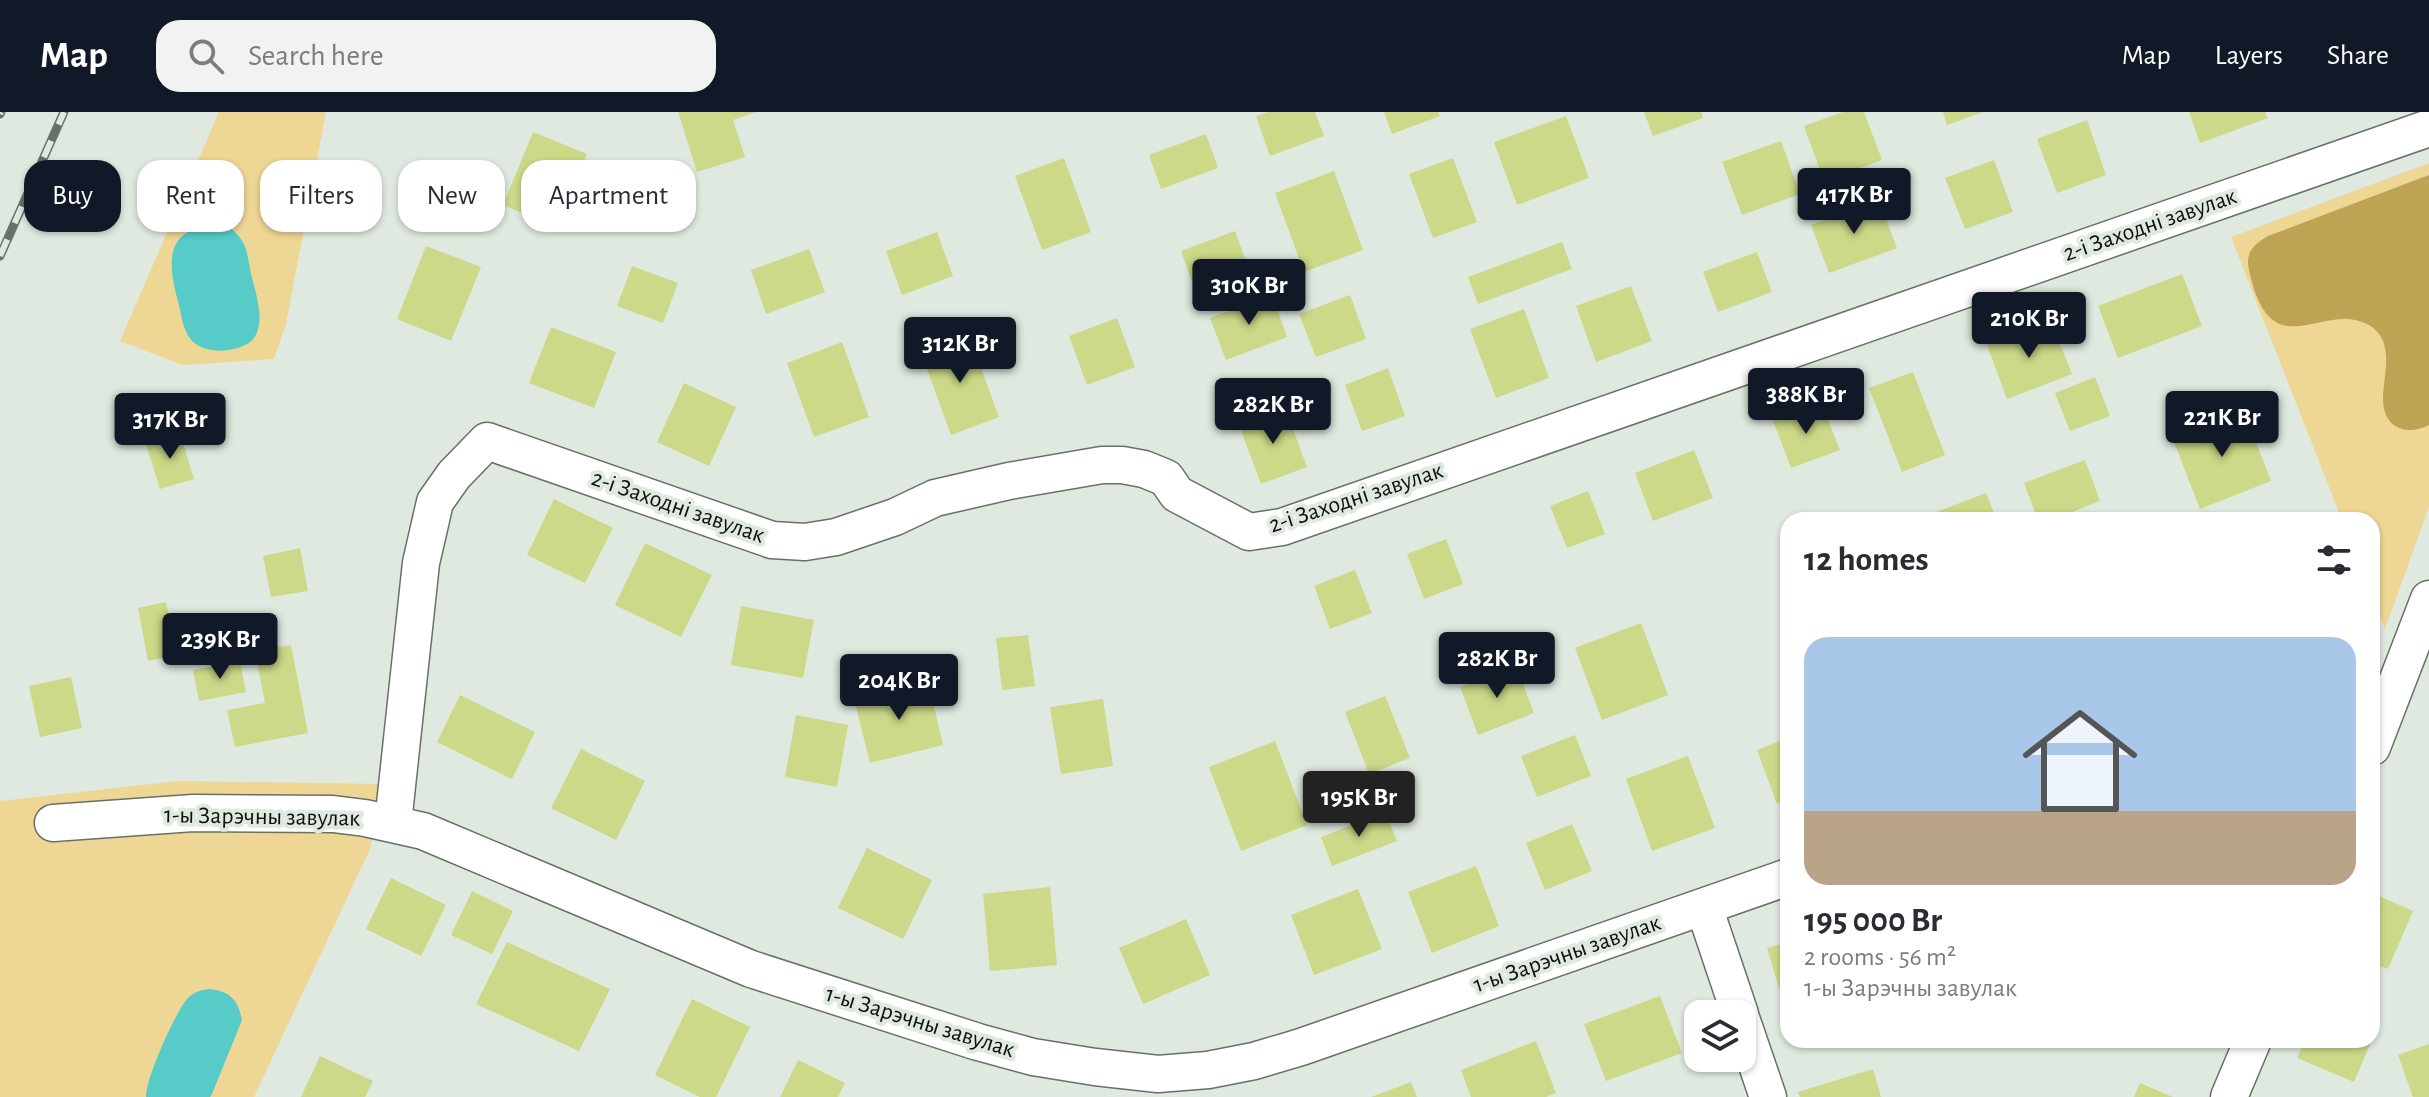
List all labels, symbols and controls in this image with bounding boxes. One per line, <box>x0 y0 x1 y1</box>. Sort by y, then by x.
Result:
search box <box>156 20 716 92</box>
icon: search <box>184 34 228 78</box>
text: Map <box>40 37 108 75</box>
text: Search here <box>248 41 384 71</box>
text: Map <box>2122 42 2171 70</box>
text: Layers <box>2215 42 2283 70</box>
text: Share <box>2327 42 2389 70</box>
chip: Buy <box>24 160 121 232</box>
chip: Rent <box>137 160 244 232</box>
chip: Filters <box>260 160 382 232</box>
chip: New <box>398 160 505 232</box>
chip: Apartment <box>521 160 696 232</box>
pin: 417K Br <box>1780 168 1928 236</box>
text: 417K Br <box>1816 181 1892 207</box>
street label: 2-і Заходні завулак <box>2060 184 2240 266</box>
pin: 310K Br <box>1175 259 1323 327</box>
text: 310K Br <box>1210 272 1288 298</box>
pin: 210K Br <box>1955 292 2103 360</box>
text: 210K Br <box>1990 305 2068 331</box>
pin: 312K Br <box>886 317 1034 385</box>
text: 312K Br <box>922 330 998 356</box>
pin: 388K Br <box>1732 368 1880 436</box>
pin: 282K Br <box>1199 378 1347 446</box>
text: 388K Br <box>1766 381 1846 407</box>
text: 282K Br <box>1233 391 1313 417</box>
pin: 221K Br <box>2148 391 2296 459</box>
pin: 317K Br <box>96 393 244 461</box>
text: 221K Br <box>2184 404 2260 430</box>
text: 317K Br <box>133 406 207 432</box>
street label: 2-і Заходні завулак <box>1266 459 1446 537</box>
street label: 2-і Заходні завулак <box>588 466 768 548</box>
icon: filters <box>2312 538 2356 582</box>
text: 12 homes <box>1804 543 1929 577</box>
pin: 239K Br <box>146 613 294 681</box>
text: 239K Br <box>180 626 260 652</box>
pin: 282K Br <box>1423 632 1571 700</box>
text: 282K Br <box>1457 645 1537 671</box>
pin: 204K Br <box>825 654 973 722</box>
text: 204K Br <box>858 667 940 693</box>
icon: home <box>2008 689 2152 833</box>
pin: 195K Br <box>1285 771 1433 839</box>
text: 195K Br <box>1321 784 1397 810</box>
street label: 1-ы Зарэчны завулак <box>164 803 360 831</box>
text: 195 000 Br <box>1804 904 1942 938</box>
street label: 1-ы Зарэчны завулак <box>1470 911 1664 997</box>
text: 2 rooms · 56 m² <box>1804 944 1956 970</box>
text: 1-ы Зарэчны завулак <box>1804 975 2017 1001</box>
street label: 1-ы Зарэчны завулак <box>823 982 1017 1062</box>
map controls <box>1684 1000 1756 1072</box>
button: layers <box>1684 1000 1756 1072</box>

